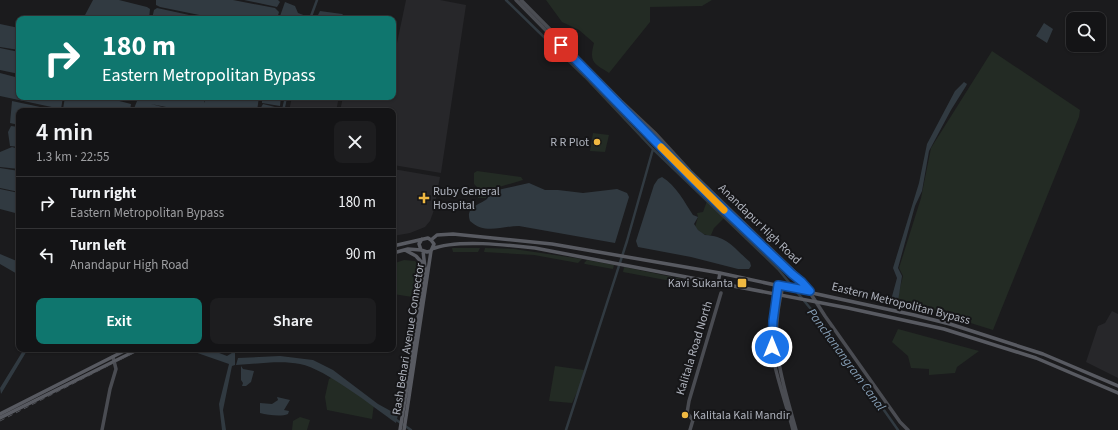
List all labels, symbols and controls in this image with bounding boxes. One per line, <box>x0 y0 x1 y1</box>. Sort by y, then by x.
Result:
map controls <box>1066 12 1106 52</box>
button: search <box>1066 12 1106 52</box>
text: 180 m <box>102 26 176 66</box>
pin <box>544 28 578 62</box>
icon: right <box>36 32 88 84</box>
icon: arrive <box>550 34 572 56</box>
text: Eastern Metropolitan Bypass <box>102 63 316 88</box>
text: 4 min <box>36 115 93 150</box>
button: close <box>334 121 376 163</box>
place label: R R Plot <box>550 134 589 151</box>
marker: R R Plot <box>592 137 602 147</box>
text: 1.3 km · 22:55 <box>36 148 110 166</box>
street label: Anandapur High Road <box>714 180 805 269</box>
text: Turn right <box>70 183 136 204</box>
place label: Ruby General Hospital <box>433 183 500 214</box>
icon: right <box>36 192 58 214</box>
text: 180 m <box>338 192 376 213</box>
marker: Ruby General Hospital <box>418 192 430 204</box>
text: Eastern Metropolitan Bypass <box>70 204 224 222</box>
text: Turn left <box>70 235 126 256</box>
icon: left <box>36 244 58 266</box>
text: 90 m <box>346 244 376 265</box>
text: Anandapur High Road <box>70 256 189 274</box>
street label: Rash Behari Avenue Connector <box>388 261 429 416</box>
place label: Kavi Sukanta <box>668 275 733 292</box>
marker: Kavi Sukanta <box>736 277 748 289</box>
street label: Eastern Metropolitan Bypass <box>830 278 972 329</box>
button: Exit <box>36 298 202 344</box>
button: Share <box>210 298 376 344</box>
street label: Kalitala Road North <box>672 299 717 397</box>
water label: Panchanangram Canal <box>803 305 890 415</box>
position arrow <box>751 326 793 368</box>
place label: Kalitala Kali Mandir <box>693 407 791 424</box>
marker: Kalitala Kali Mandir <box>680 410 690 420</box>

